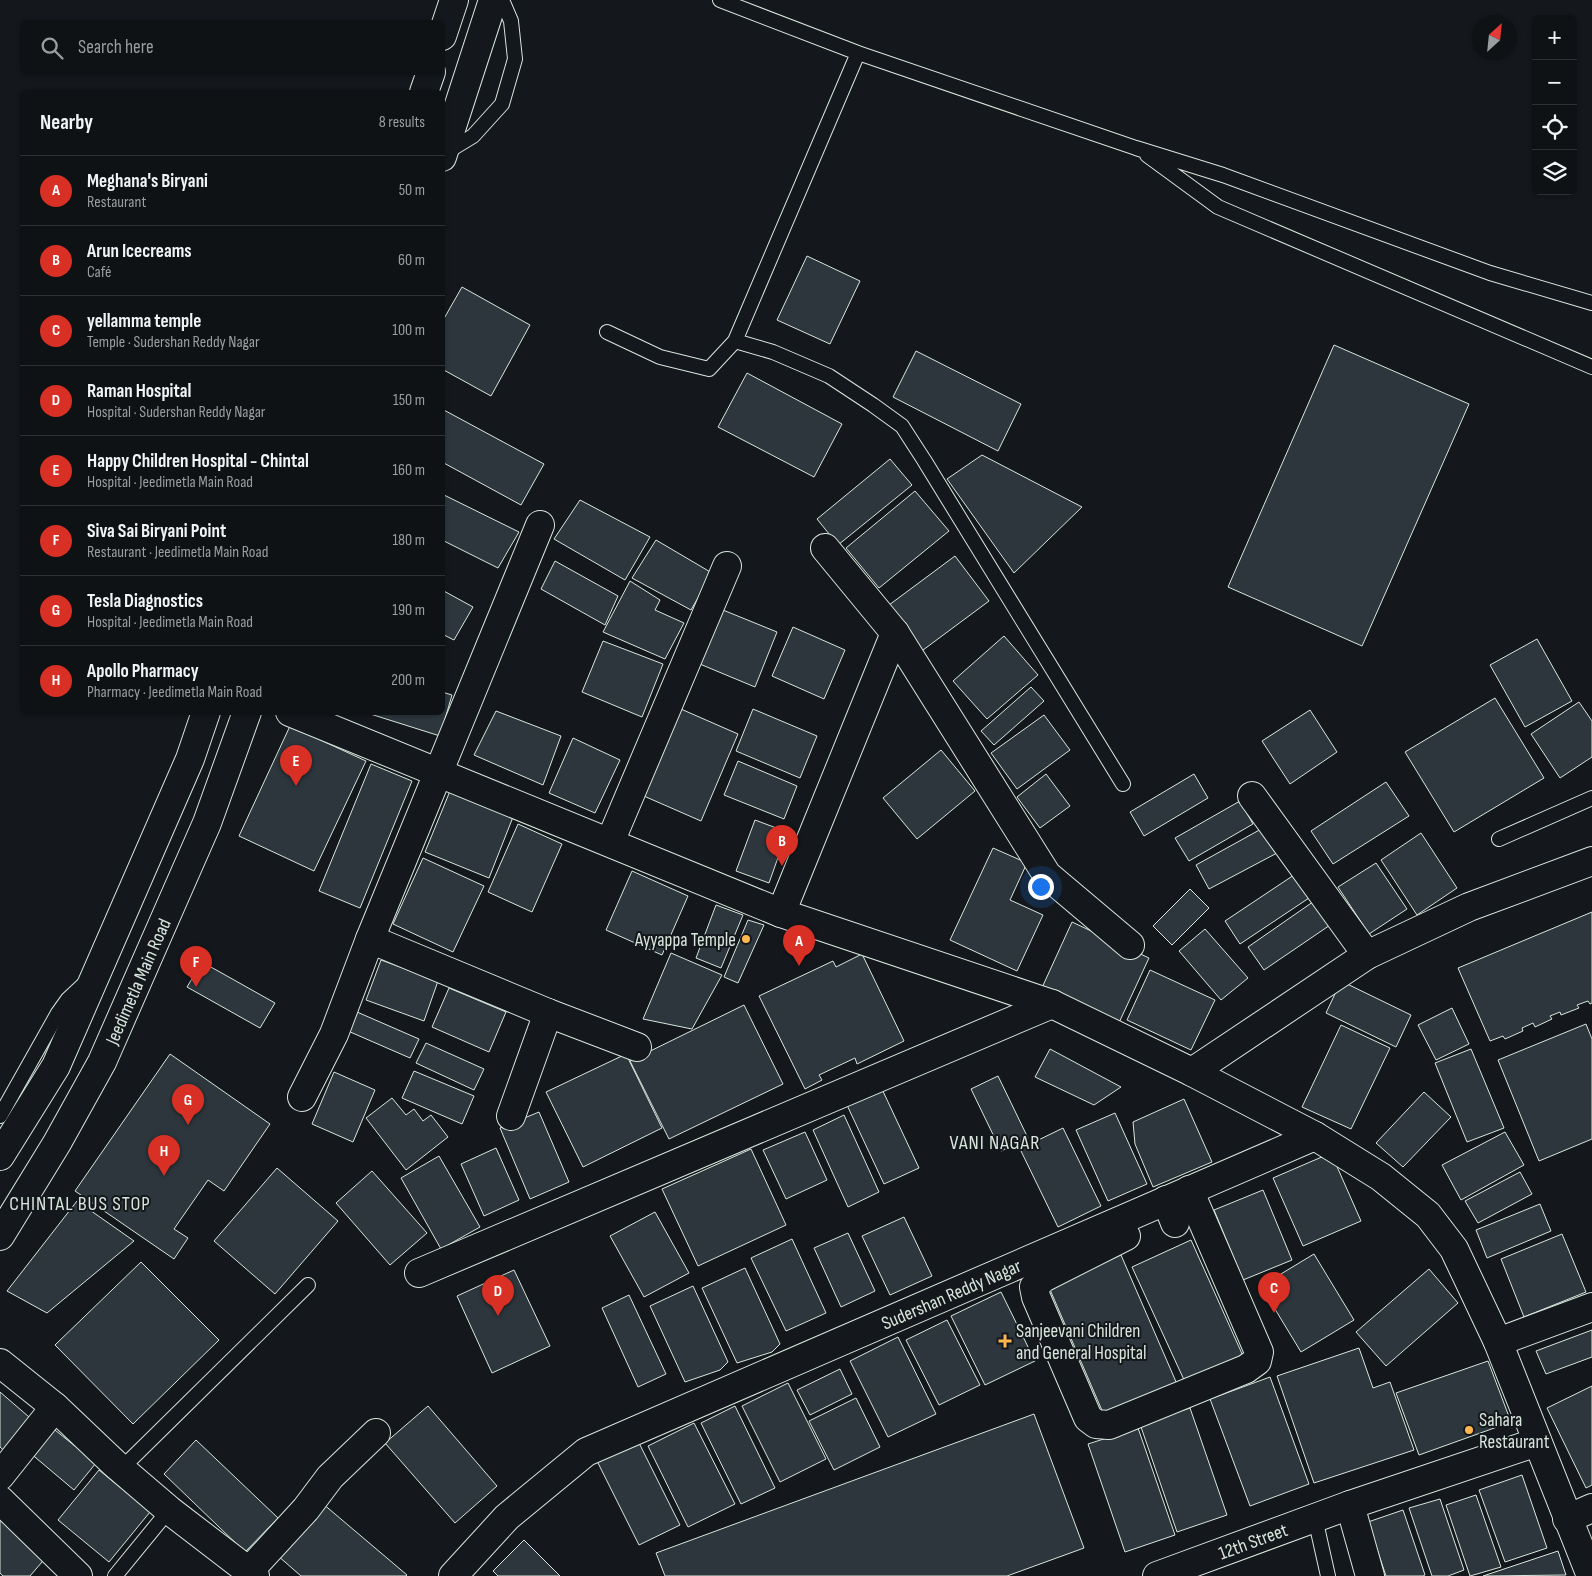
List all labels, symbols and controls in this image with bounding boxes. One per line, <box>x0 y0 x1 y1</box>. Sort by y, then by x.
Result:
north arrow <box>1472 15 1517 60</box>
map controls <box>1532 15 1577 195</box>
button: + <box>1532 15 1577 60</box>
search box <box>20 20 445 75</box>
icon: search <box>38 34 66 62</box>
text: Search here <box>78 36 154 59</box>
button: − <box>1532 60 1577 105</box>
button: locate <box>1532 105 1577 150</box>
text: Nearby <box>40 110 93 135</box>
text: 8 results <box>379 113 425 132</box>
button: layers <box>1532 150 1577 195</box>
text: Meghana's Biryani <box>87 170 208 193</box>
text: A <box>52 181 60 200</box>
text: 50 m <box>399 181 425 200</box>
text: Restaurant <box>87 193 146 212</box>
text: Arun Icecreams <box>87 240 192 263</box>
text: B <box>52 251 60 270</box>
text: 60 m <box>398 251 425 270</box>
text: Café <box>87 263 111 282</box>
text: yellamma temple <box>87 310 201 333</box>
text: C <box>52 321 60 340</box>
text: 100 m <box>392 321 425 340</box>
text: Temple · Sudershan Reddy Nagar <box>87 333 260 352</box>
text: Raman Hospital <box>87 380 191 403</box>
text: D <box>52 391 60 410</box>
text: 150 m <box>393 391 425 410</box>
text: Hospital · Sudershan Reddy Nagar <box>87 403 265 422</box>
text: Happy Children Hospital - Chintal <box>87 450 309 473</box>
text: E <box>53 461 59 480</box>
text: 160 m <box>392 461 425 480</box>
text: Hospital · Jeedimetla Main Road <box>87 473 253 492</box>
text: Siva Sai Biryani Point <box>87 520 226 543</box>
text: F <box>53 531 59 550</box>
text: 180 m <box>392 531 425 550</box>
text: Restaurant · Jeedimetla Main Road <box>87 543 268 562</box>
text: Tesla Diagnostics <box>87 590 203 613</box>
text: G <box>52 601 60 620</box>
text: 190 m <box>392 601 425 620</box>
text: Hospital · Jeedimetla Main Road <box>87 613 253 632</box>
text: Apollo Pharmacy <box>87 660 199 683</box>
text: H <box>52 671 60 690</box>
text: 200 m <box>391 671 425 690</box>
text: Pharmacy · Jeedimetla Main Road <box>87 683 262 702</box>
pin: E <box>280 745 312 786</box>
pin: B <box>766 825 798 866</box>
your location <box>1028 874 1054 900</box>
street label: Jeedimetla Main Road <box>101 915 177 1049</box>
pin: A <box>783 925 815 966</box>
place label: Ayyappa Temple <box>634 929 736 952</box>
marker: Ayyappa Temple <box>740 933 752 945</box>
pin: F <box>180 946 212 987</box>
pin: G <box>172 1084 204 1125</box>
district label: VANI NAGAR <box>950 1131 1040 1155</box>
pin: H <box>148 1135 180 1176</box>
district label: CHINTAL BUS STOP <box>9 1192 151 1216</box>
street label: Sudershan Reddy Nagar <box>878 1255 1025 1336</box>
pin: C <box>1258 1272 1290 1313</box>
pin: D <box>482 1275 514 1316</box>
place label: Sanjeevani Children and General Hospital <box>1016 1320 1147 1365</box>
marker: Sanjeevani Children and General Hospital <box>998 1334 1012 1348</box>
place label: Sahara Restaurant <box>1479 1409 1550 1454</box>
marker: Sahara Restaurant <box>1463 1424 1475 1436</box>
street label: 12th Street <box>1216 1519 1291 1565</box>

